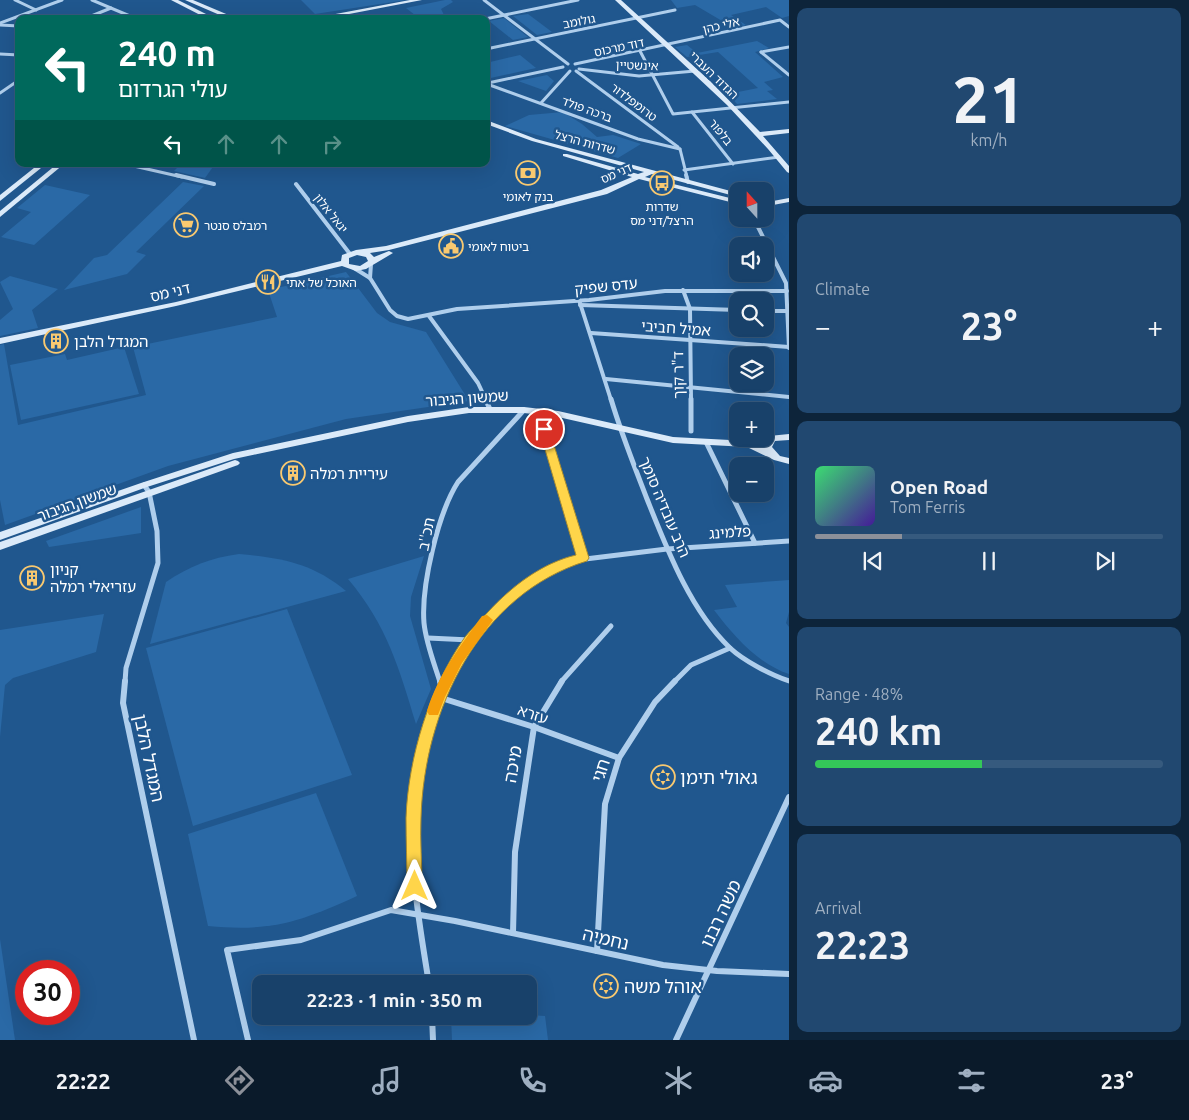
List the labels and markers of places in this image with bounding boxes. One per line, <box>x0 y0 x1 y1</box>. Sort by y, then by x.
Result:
bank icon: בנק לאומי <box>515 160 541 186</box>
bus stop icon: שדרות הרצל/דני מס <box>649 170 675 196</box>
place label: בנק לאומי <box>503 190 553 203</box>
place label: שדרות הרצל/דני מס <box>630 200 694 227</box>
supermarket icon: רמבלס סנטר <box>173 212 199 238</box>
place label: רמבלס סנטר <box>204 219 267 232</box>
public building icon: ביטוח לאומי <box>438 233 464 259</box>
place label: ביטוח לאומי <box>468 240 529 253</box>
restaurant icon: האוכל של אתי <box>255 269 281 295</box>
place label: האוכל של אתי <box>286 276 357 289</box>
building icon: המגדל הלבן <box>43 328 69 354</box>
place label: המגדל הלבן <box>74 333 148 350</box>
pin <box>523 408 565 450</box>
building icon: עיריית רמלה <box>280 460 306 486</box>
place label: עיריית רמלה <box>310 465 388 482</box>
place label: קניון עזריאלי רמלה <box>50 561 136 595</box>
building icon: קניון עזריאלי רמלה <box>19 565 45 591</box>
synagogue icon: גאולי תימן <box>650 764 676 790</box>
place label: גאולי תימן <box>680 767 758 787</box>
synagogue icon: אוהל משה <box>593 973 619 999</box>
place label: אוהל משה <box>624 976 702 996</box>

